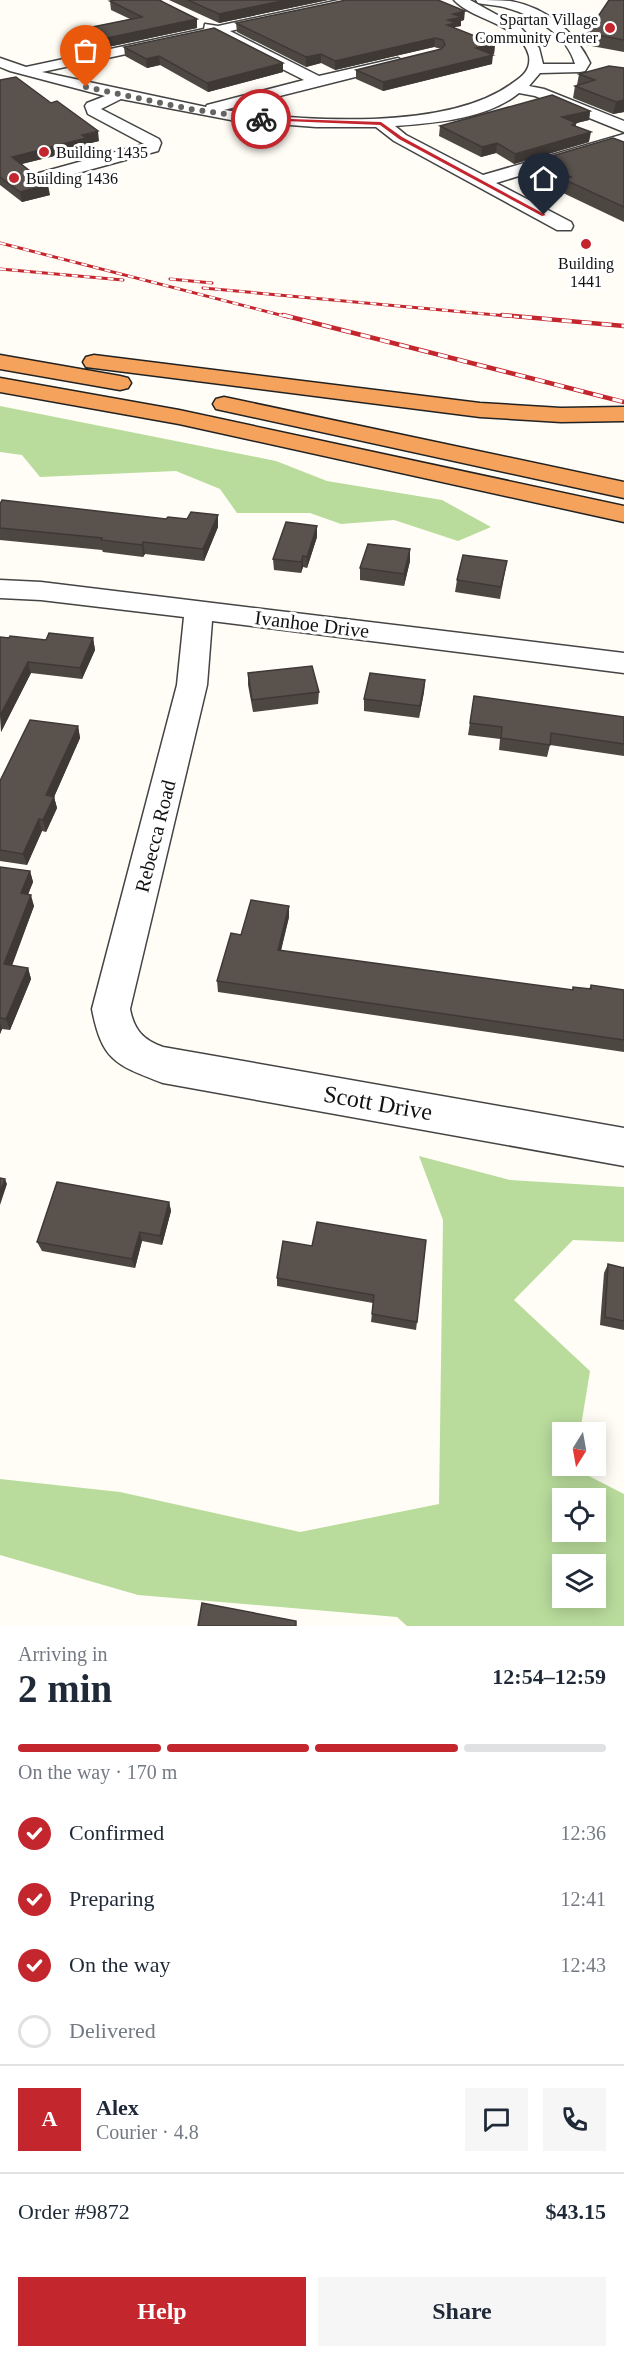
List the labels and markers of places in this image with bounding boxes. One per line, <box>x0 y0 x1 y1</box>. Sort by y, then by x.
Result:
place label: Spartan Village Community Center <box>475 11 599 47</box>
marker: Spartan Village Community Center <box>603 21 617 35</box>
pin <box>60 25 111 87</box>
place label: Building 1435 <box>56 144 148 162</box>
marker: Building 1435 <box>37 145 51 159</box>
pin <box>518 153 569 215</box>
place label: Building 1436 <box>26 170 118 188</box>
marker: Building 1436 <box>7 171 21 185</box>
marker: Building 1441 <box>579 237 593 251</box>
place label: Building 1441 <box>558 255 614 290</box>

